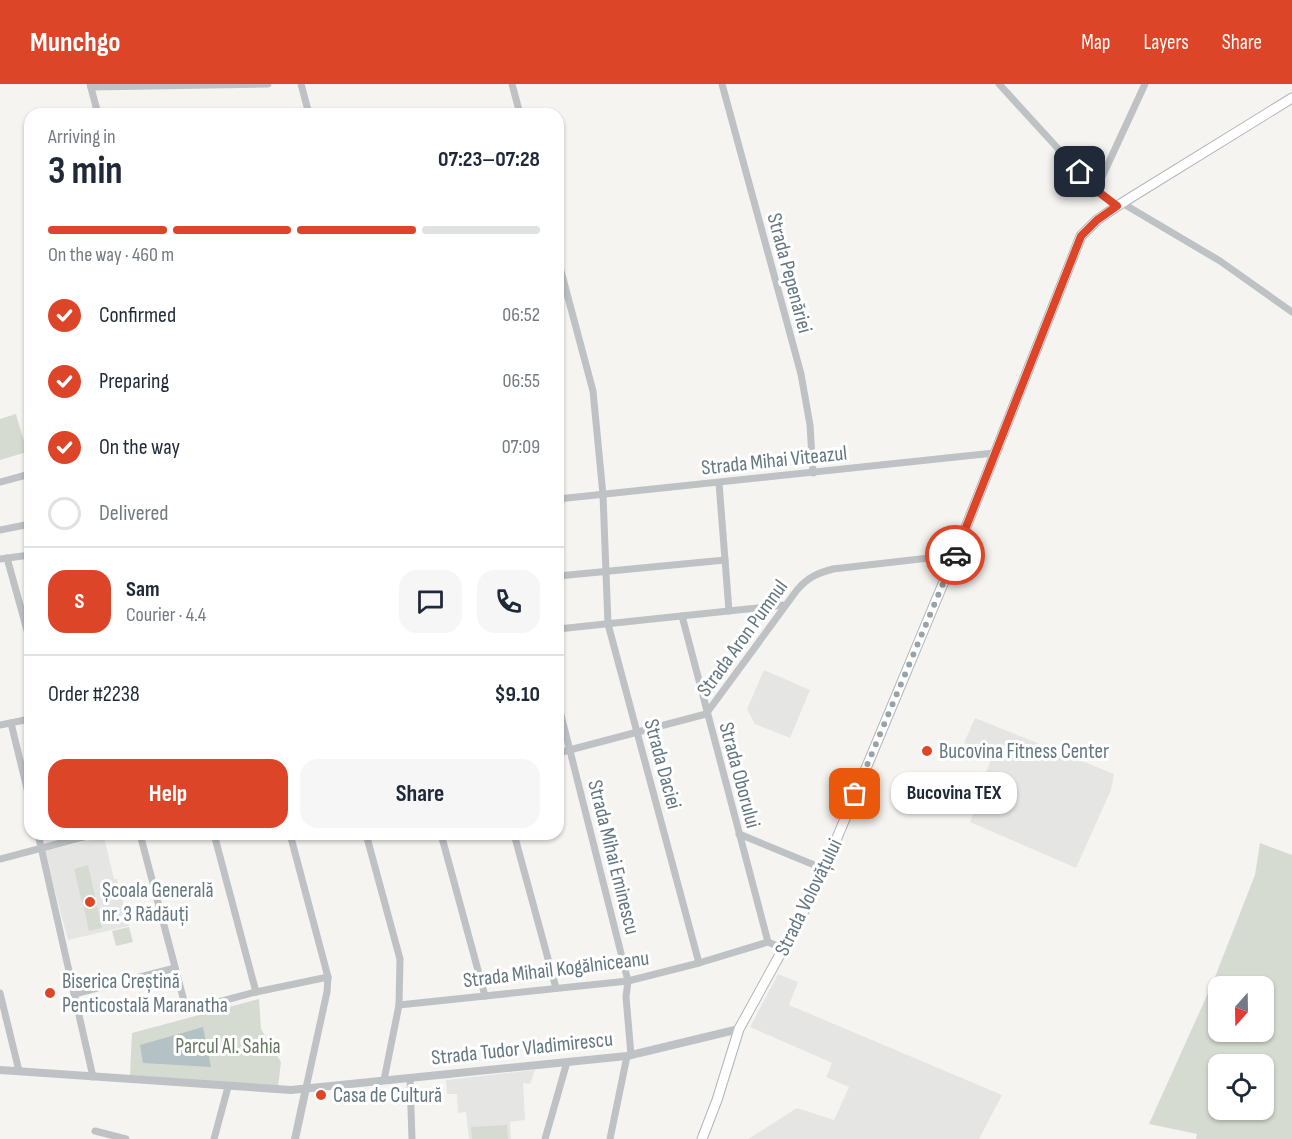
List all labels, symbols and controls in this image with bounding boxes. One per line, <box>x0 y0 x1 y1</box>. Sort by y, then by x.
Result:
text: Munchgo <box>30 26 121 59</box>
text: Map <box>1081 30 1110 55</box>
text: Layers <box>1143 30 1189 55</box>
text: Share <box>1222 30 1262 55</box>
text: Arriving in <box>48 125 116 149</box>
text: 07:23–07:28 <box>438 146 540 173</box>
pin <box>1054 146 1105 197</box>
text: 3 min <box>48 148 123 195</box>
icon: home <box>1063 155 1096 188</box>
street label: Strada Pepenăriei <box>762 210 818 336</box>
text: On the way · 460 m <box>48 243 174 267</box>
icon: check <box>48 299 81 332</box>
text: Confirmed <box>99 302 176 329</box>
text: 06:52 <box>502 303 540 327</box>
icon: check <box>48 365 81 398</box>
text: Preparing <box>99 368 169 395</box>
text: 06:55 <box>503 369 540 393</box>
icon: check <box>48 431 81 464</box>
text: On the way <box>99 434 180 461</box>
text: 07:09 <box>502 435 540 459</box>
street label: Strada Mihai Viteazul <box>700 440 848 481</box>
text: Delivered <box>99 500 168 527</box>
courier <box>925 525 985 585</box>
icon: car <box>939 539 972 572</box>
button: chat <box>399 570 462 633</box>
button: phone <box>477 570 540 633</box>
street label: Strada Aron Pumnul <box>692 575 793 702</box>
text: Sam <box>126 576 160 603</box>
text: S <box>75 588 84 615</box>
text: Courier · 4.4 <box>126 603 206 627</box>
text: Order #2238 <box>48 681 140 708</box>
text: $9.10 <box>494 681 540 708</box>
street label: Strada Daciei <box>639 716 687 812</box>
street label: Strada Oborului <box>713 719 766 831</box>
place label: Bucovina Fitness Center <box>939 739 1109 764</box>
marker: Bucovina Fitness Center <box>920 744 934 758</box>
button: Help <box>48 759 288 828</box>
button: Share <box>300 759 540 828</box>
pin <box>829 768 880 819</box>
callout: Bucovina TEX <box>891 773 1017 815</box>
street label: Strada Mihai Eminescu <box>582 777 645 937</box>
icon: bag <box>838 777 871 810</box>
text: Bucovina TEX <box>907 781 1001 805</box>
street label: Strada Volovățului <box>769 835 848 960</box>
place label: Școala Generală nr. 3 Rădăuți <box>102 878 214 927</box>
marker: Școala Generală nr. 3 Rădăuți <box>83 895 97 909</box>
street label: Strada Mihail Kogălniceanu <box>462 946 651 993</box>
place label: Biserica Creștină Penticostală Maranatha <box>62 969 228 1018</box>
north arrow <box>1208 976 1274 1042</box>
map controls <box>1208 976 1274 1120</box>
marker: Biserica Creștină Penticostală Maranatha <box>43 986 57 1000</box>
street label: Strada Tudor Vladimirescu <box>430 1027 614 1070</box>
park label: Parcul Al. Sahia <box>175 1034 281 1059</box>
button: locate <box>1208 1054 1274 1120</box>
place label: Casa de Cultură <box>333 1083 442 1108</box>
marker: Casa de Cultură <box>314 1088 328 1102</box>

